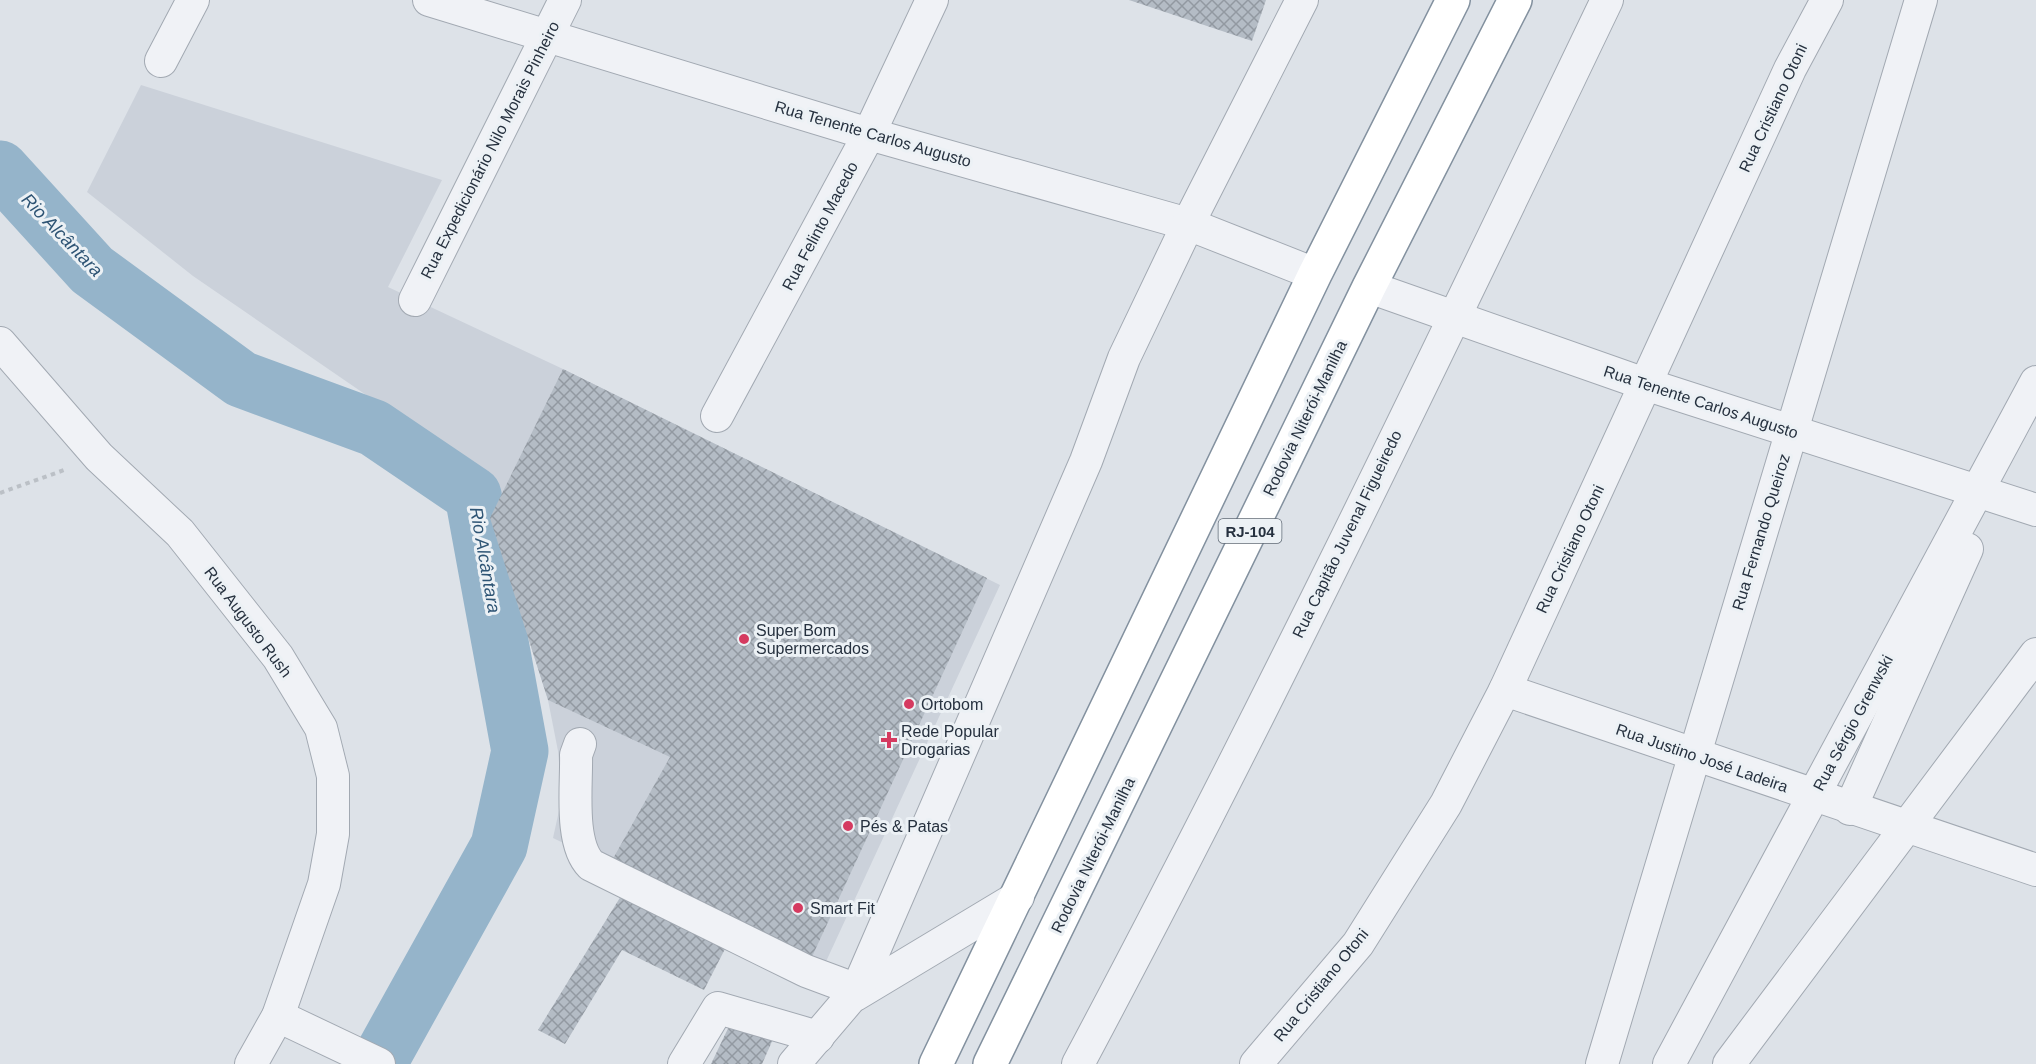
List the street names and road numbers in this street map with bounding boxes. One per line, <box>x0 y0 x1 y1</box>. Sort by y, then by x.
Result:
street label: Rua Expedicionário Nilo Morais Pinheiro <box>417 18 563 281</box>
street label: Rua Cristiano Otoni <box>1736 41 1810 175</box>
street label: Rua Tenente Carlos Augusto <box>773 98 973 170</box>
street label: Rua Felinto Macedo <box>779 159 861 293</box>
street label: Rodovia Niterói-Manilha <box>1260 337 1350 498</box>
street label: Rua Tenente Carlos Augusto <box>1602 362 1800 442</box>
street label: Rua Capitão Juvenal Figueiredo <box>1289 427 1405 640</box>
street label: Rua Fernando Queiroz <box>1729 452 1793 612</box>
street label: Rua Cristiano Otoni <box>1533 482 1607 616</box>
road number: RJ-104 <box>1218 519 1282 543</box>
street label: Rua Augusto Rush <box>201 564 295 680</box>
street label: Rua Sérgio Grenwski <box>1810 652 1896 794</box>
street label: Rua Justino José Ladeira <box>1614 721 1790 795</box>
street label: Rodovia Niterói-Manilha <box>1048 774 1138 935</box>
street label: Rua Cristiano Otoni <box>1270 925 1372 1045</box>

